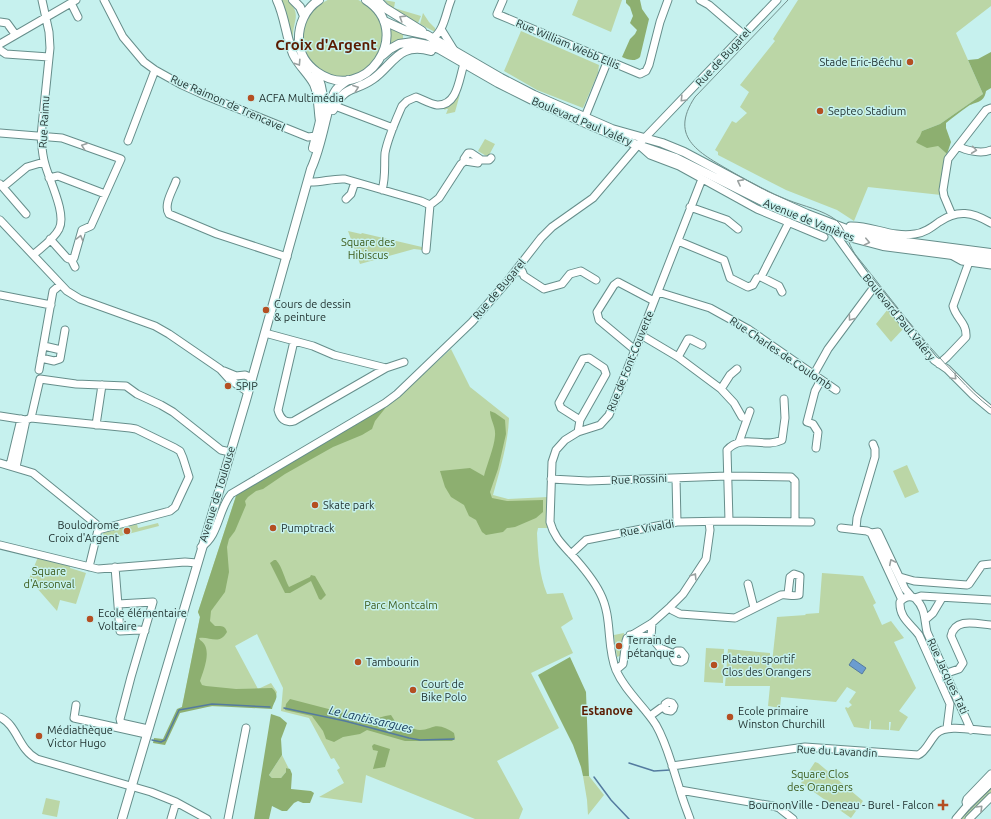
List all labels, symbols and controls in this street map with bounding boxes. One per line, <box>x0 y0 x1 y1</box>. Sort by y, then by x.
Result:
one-way arrow <box>399 16 406 23</box>
street label: Rue William Webb Ellis <box>514 17 622 71</box>
street label: Rue de Bugarel <box>693 25 753 89</box>
district label: Croix d'Argent <box>275 36 377 53</box>
place label: Stade Eric-Béchu <box>819 56 902 68</box>
marker: Stade Eric-Béchu <box>905 57 915 67</box>
one-way arrow <box>294 59 301 66</box>
street label: Rue Raimon de Trencavel <box>169 72 287 134</box>
one-way arrow <box>353 84 360 92</box>
place label: ACFA Multimédia <box>259 92 344 104</box>
marker: ACFA Multimédia <box>246 93 256 103</box>
street label: Boulevard Paul Valéry <box>530 94 635 148</box>
one-way arrow <box>680 94 688 102</box>
street label: Rue Raimu <box>37 95 51 149</box>
place label: Septeo Stadium <box>828 105 906 117</box>
marker: Septeo Stadium <box>815 106 825 116</box>
one-way arrow <box>81 142 88 150</box>
one-way arrow <box>971 146 977 155</box>
one-way arrow <box>737 179 745 186</box>
street label: Avenue de Vanières <box>762 196 856 244</box>
one-way arrow <box>75 235 84 242</box>
park label: Square des Hibiscus <box>341 236 395 261</box>
one-way arrow <box>864 238 870 246</box>
street label: Rue de Bugarel <box>470 256 528 322</box>
street label: Boulevard Paul Valéry <box>860 271 938 363</box>
place label: Cours de dessin & peinture <box>274 298 351 323</box>
marker: Cours de dessin & peinture <box>261 305 271 315</box>
street label: Rue de Font-Couverte <box>604 309 656 413</box>
street label: Rue Charles de Coulomb <box>728 314 834 392</box>
one-way arrow <box>848 314 856 321</box>
one-way arrow <box>949 372 957 380</box>
place label: SPIP <box>236 380 258 392</box>
marker: SPIP <box>223 381 233 391</box>
street label: Avenue de Toulouse <box>197 445 237 543</box>
street label: Rue Rossini <box>611 472 667 486</box>
place label: Skate park <box>323 499 375 511</box>
marker: Skate park <box>310 500 320 510</box>
street label: Rue Vivaldi <box>619 517 675 539</box>
place label: Boulodrome Croix d'Argent <box>48 519 120 544</box>
place label: Pumptrack <box>281 522 335 534</box>
marker: Pumptrack <box>268 523 278 533</box>
marker: Boulodrome Croix d'Argent <box>122 526 132 536</box>
one-way arrow <box>890 559 897 567</box>
park label: Square d'Arsonval <box>23 565 75 590</box>
one-way arrow <box>689 574 696 581</box>
park label: Parc Montcalm <box>364 599 438 611</box>
place label: Ecole élémentaire Voltaire <box>98 607 187 632</box>
marker: Ecole élémentaire Voltaire <box>85 614 95 624</box>
place label: Terrain de pétanque <box>627 634 677 659</box>
street label: Rue Jacques Tati <box>925 636 971 716</box>
marker: Terrain de pétanque <box>614 641 624 651</box>
place label: Plateau sportif Clos des Orangers <box>722 653 811 678</box>
place label: Tambourin <box>366 656 419 668</box>
marker: Tambourin <box>353 657 363 667</box>
marker: Plateau sportif Clos des Orangers <box>709 660 719 670</box>
place label: Court de Bike Polo <box>421 678 467 703</box>
marker: Court de Bike Polo <box>408 685 418 695</box>
water label: Le Lantissargues <box>328 703 414 735</box>
district label: Estanove <box>581 704 633 717</box>
place label: Ecole primaire Winston Churchill <box>738 705 825 730</box>
marker: Ecole primaire Winston Churchill <box>725 712 735 722</box>
place label: Médiathèque Victor Hugo <box>47 724 113 749</box>
marker: Médiathèque Victor Hugo <box>34 731 44 741</box>
street label: Rue du Lavandin <box>796 743 878 759</box>
park label: Square Clos des Orangers <box>787 768 853 793</box>
place label: BournonVille - Deneau - Burel - Falcon <box>748 799 934 811</box>
marker: BournonVille - Deneau - Burel - Falcon <box>937 799 949 811</box>
one-way arrow <box>975 805 983 813</box>

